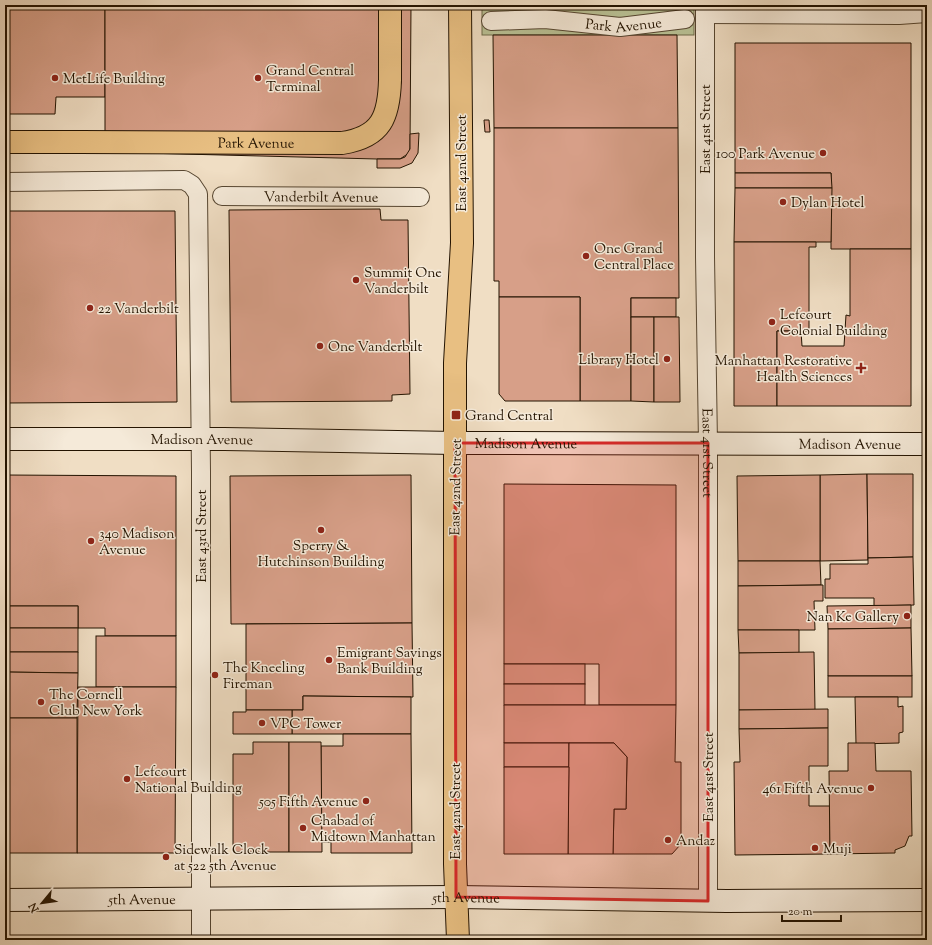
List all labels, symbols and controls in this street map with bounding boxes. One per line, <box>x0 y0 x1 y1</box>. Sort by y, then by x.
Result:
street label: Park Avenue <box>584 14 663 40</box>
place label: Grand Central Terminal <box>266 62 354 98</box>
place label: MetLife Building <box>63 70 165 90</box>
marker: MetLife Building <box>50 73 60 83</box>
marker: Grand Central Terminal <box>253 73 263 83</box>
street label: East 41st Street <box>697 84 717 174</box>
street label: East 42nd Street <box>453 114 473 211</box>
street label: Park Avenue <box>218 135 294 155</box>
place label: 100 Park Avenue <box>716 145 815 165</box>
marker: 100 Park Avenue <box>818 148 828 158</box>
street label: Vanderbilt Avenue <box>264 188 378 209</box>
place label: Dylan Hotel <box>791 194 865 214</box>
marker: Dylan Hotel <box>778 197 788 207</box>
place label: One Grand Central Place <box>594 240 674 276</box>
marker: One Grand Central Place <box>581 251 591 261</box>
place label: Summit One Vanderbilt <box>364 264 442 300</box>
marker: Summit One Vanderbilt <box>351 275 361 285</box>
place label: 22 Vanderbilt <box>98 300 179 320</box>
marker: 22 Vanderbilt <box>85 303 95 313</box>
place label: Lefcourt Colonial Building <box>780 306 887 342</box>
marker: Lefcourt Colonial Building <box>767 317 777 327</box>
place label: One Vanderbilt <box>328 338 422 358</box>
marker: One Vanderbilt <box>315 341 325 351</box>
place label: Library Hotel <box>579 351 659 371</box>
place label: Manhattan Restorative Health Sciences <box>715 352 852 388</box>
marker: Library Hotel <box>662 354 672 364</box>
marker: Manhattan Restorative Health Sciences <box>855 362 867 374</box>
place label: Grand Central <box>465 407 553 427</box>
street label: East 41st Street <box>695 408 716 498</box>
marker: Grand Central <box>450 409 462 421</box>
street label: Madison Avenue <box>151 431 253 452</box>
street label: Madison Avenue <box>475 435 577 455</box>
street label: Madison Avenue <box>799 436 901 456</box>
street label: East 42nd Street <box>446 438 468 536</box>
street label: East 43rd Street <box>193 489 213 583</box>
place label: 340 Madison Avenue <box>99 525 174 561</box>
marker: Sperry & Hutchinson Building <box>316 525 326 535</box>
marker: 340 Madison Avenue <box>86 536 96 546</box>
place label: Sperry & Hutchinson Building <box>258 537 384 573</box>
place label: Nan Ke Gallery <box>807 608 899 628</box>
marker: Nan Ke Gallery <box>902 611 912 621</box>
place label: Emigrant Savings Bank Building <box>337 644 442 680</box>
marker: Emigrant Savings Bank Building <box>324 655 334 665</box>
place label: The Kneeling Fireman <box>223 659 305 695</box>
marker: The Kneeling Fireman <box>210 670 220 680</box>
place label: The Cornell Club New York <box>49 686 143 722</box>
marker: The Cornell Club New York <box>36 697 46 707</box>
place label: VPC Tower <box>270 715 342 735</box>
marker: VPC Tower <box>257 718 267 728</box>
street label: East 41st Street <box>700 732 720 822</box>
street label: East 42nd Street <box>447 762 467 859</box>
place label: Lefcourt National Building <box>135 763 242 799</box>
marker: Lefcourt National Building <box>122 774 132 784</box>
place label: 461 Fifth Avenue <box>762 780 863 800</box>
marker: 461 Fifth Avenue <box>866 783 876 793</box>
place label: 505 Fifth Avenue <box>258 793 358 813</box>
marker: 505 Fifth Avenue <box>361 796 371 806</box>
place label: Chabad of Midtown Manhattan <box>311 812 436 848</box>
marker: Chabad of Midtown Manhattan <box>298 823 308 833</box>
place label: Andaz <box>676 832 715 852</box>
marker: Andaz <box>663 835 673 845</box>
place label: Muji <box>823 840 852 860</box>
place label: Sidewalk Clock at 522 5th Avenue <box>174 841 277 877</box>
marker: Muji <box>810 843 820 853</box>
marker: Sidewalk Clock at 522 5th Avenue <box>161 852 171 862</box>
north arrow <box>22 883 62 923</box>
street label: 5th Avenue <box>431 889 500 910</box>
street label: 5th Avenue <box>107 891 176 911</box>
scale bar <box>782 897 841 923</box>
text: N <box>25 899 44 916</box>
text: 20 m <box>788 903 813 921</box>

